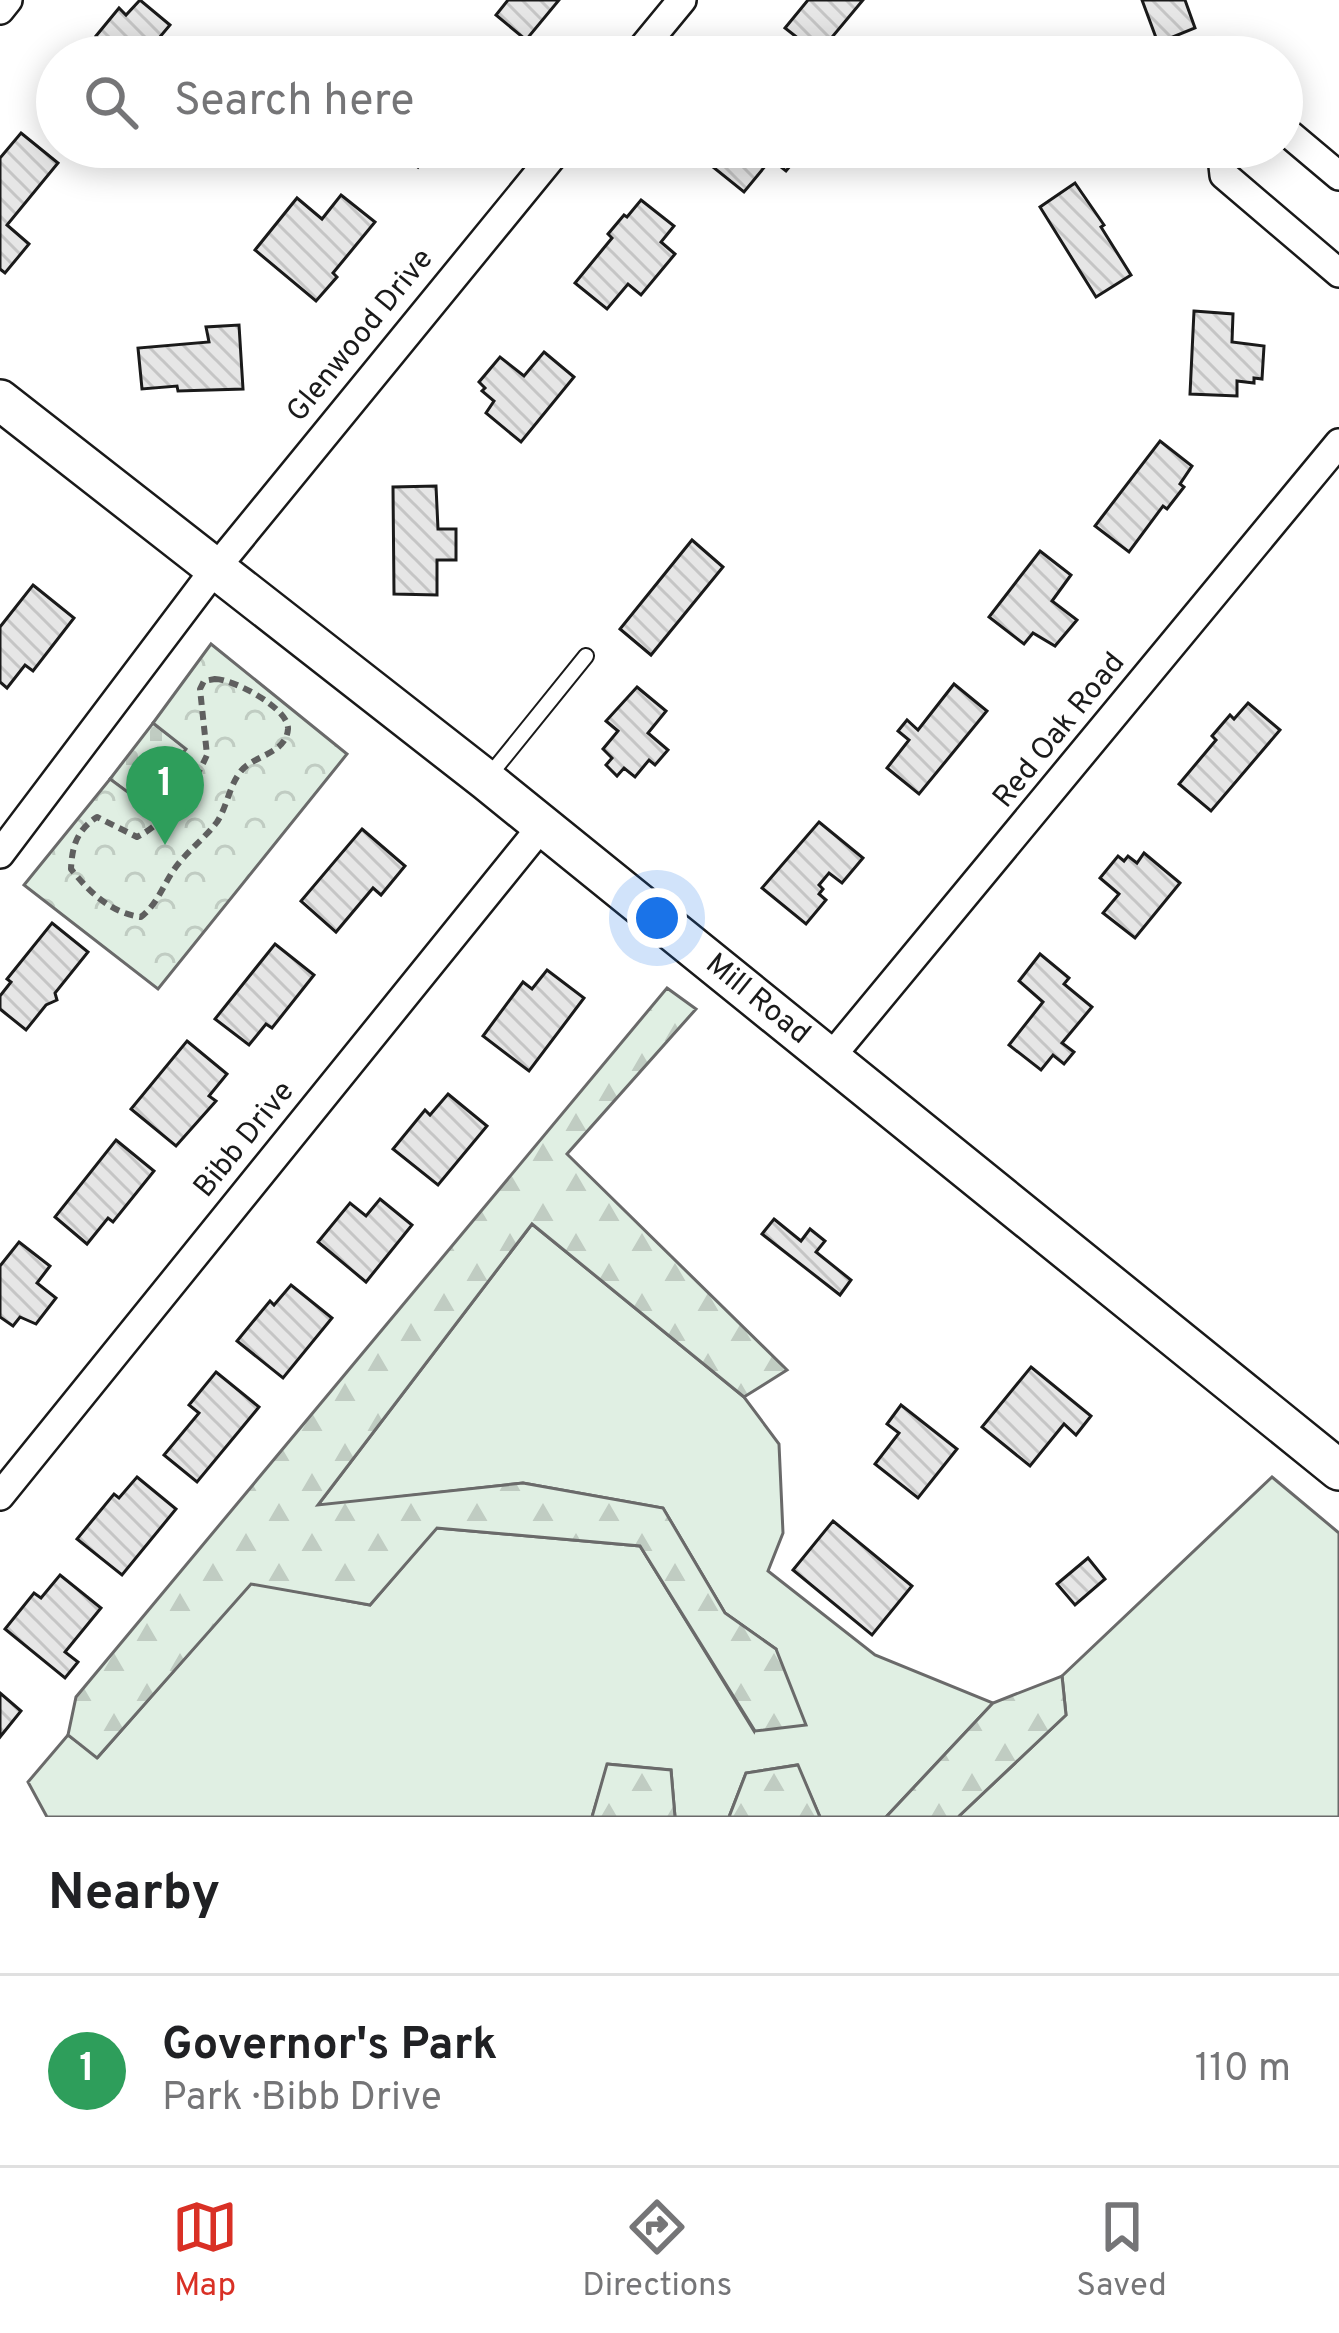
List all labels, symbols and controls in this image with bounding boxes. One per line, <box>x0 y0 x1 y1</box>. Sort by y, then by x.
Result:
search box <box>36 36 1303 168</box>
icon: search <box>78 69 144 135</box>
text: Search here <box>174 74 414 131</box>
street label: Glenwood Drive <box>280 242 442 430</box>
street label: Red Oak Road <box>986 646 1134 816</box>
pin: 1 <box>126 746 204 845</box>
your location <box>627 888 687 948</box>
street label: Mill Road <box>698 946 817 1053</box>
street label: Bibb Drive <box>187 1074 303 1206</box>
text: Nearby <box>48 1863 220 1928</box>
text: Governor's Park <box>162 2018 497 2075</box>
text: 1 <box>79 2046 95 2095</box>
text: 110 m <box>1195 2046 1291 2095</box>
text: Park · Bibb Drive <box>162 2075 442 2124</box>
tab: Map <box>172 2194 238 2308</box>
tab: Directions <box>582 2194 732 2308</box>
tab: Saved <box>1076 2194 1167 2308</box>

